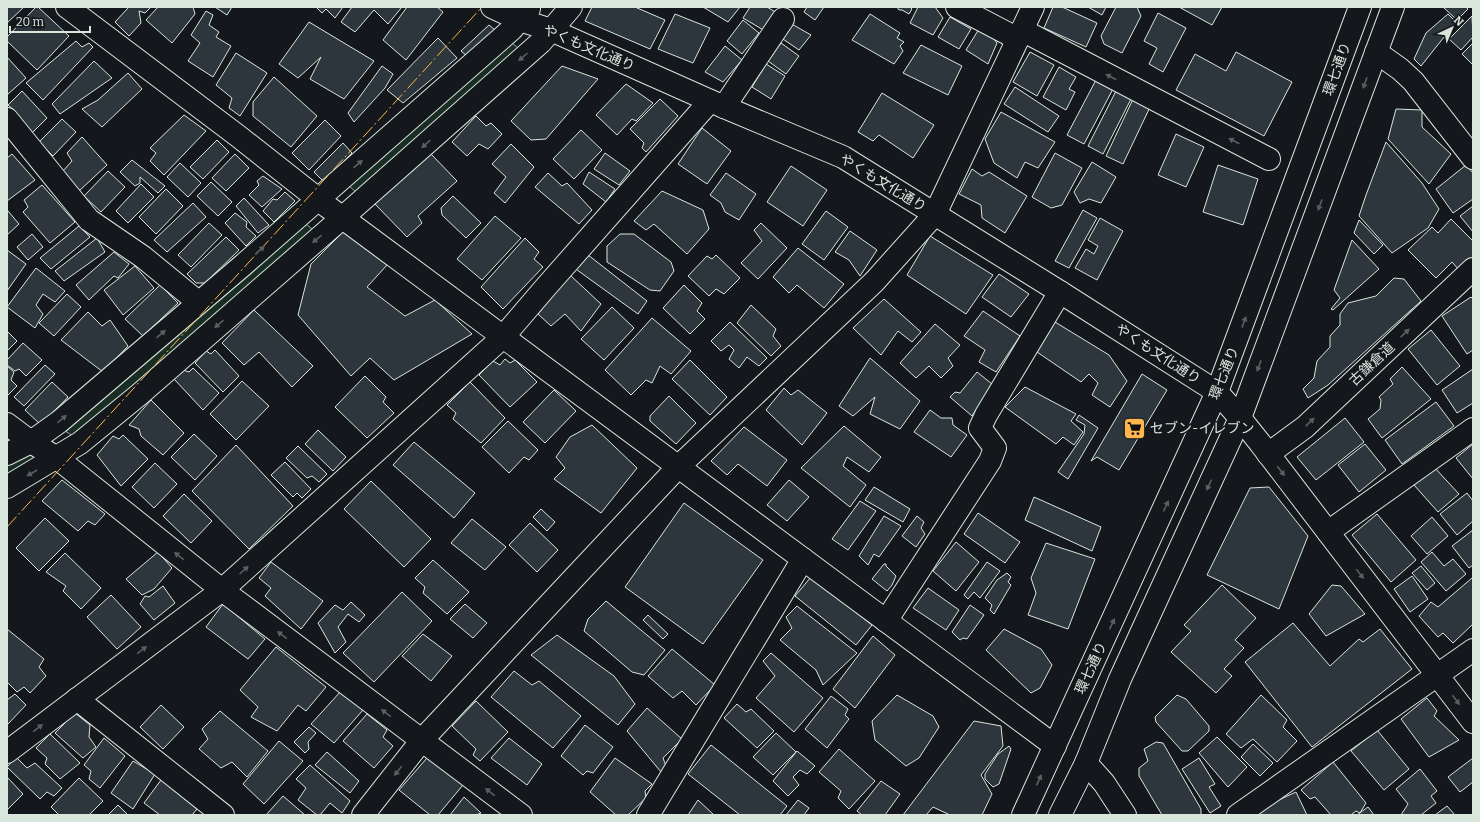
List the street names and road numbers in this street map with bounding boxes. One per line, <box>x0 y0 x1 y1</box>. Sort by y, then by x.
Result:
street label: やくも文化通り <box>541 21 637 75</box>
street label: 環七通り <box>1319 40 1355 98</box>
street label: やくも文化通り <box>837 150 929 216</box>
street label: やくも文化通り <box>1112 320 1204 388</box>
street label: 古鎌倉道 <box>1346 339 1398 389</box>
street label: 環七通り <box>1206 344 1242 402</box>
street label: 環七通り <box>1071 639 1111 697</box>

